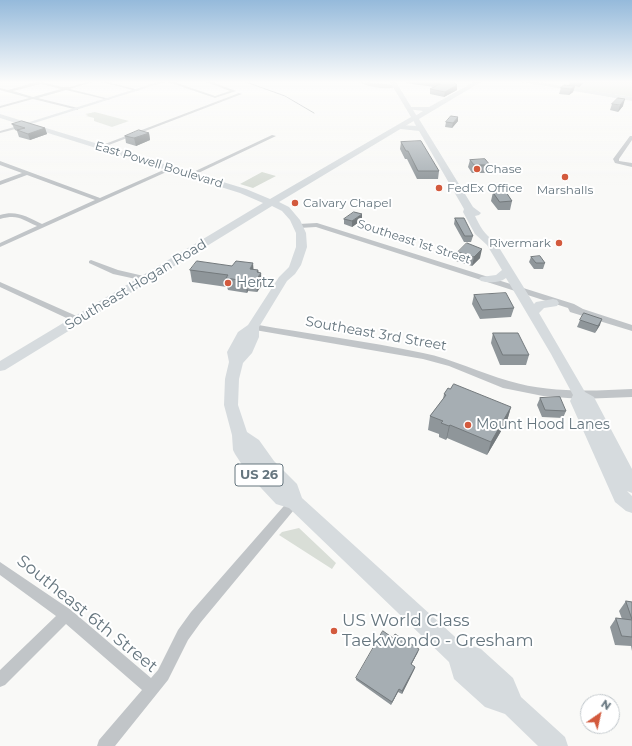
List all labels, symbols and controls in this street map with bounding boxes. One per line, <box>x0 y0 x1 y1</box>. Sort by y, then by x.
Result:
street label: East Powell Boulevard <box>93 139 225 191</box>
place label: Chase <box>485 162 522 176</box>
marker: Chase <box>472 164 482 174</box>
marker: Marshalls <box>560 172 570 182</box>
place label: FedEx Office <box>447 181 523 195</box>
marker: FedEx Office <box>434 183 444 193</box>
place label: Marshalls <box>537 183 593 197</box>
place label: Calvary Chapel <box>303 196 392 210</box>
marker: Calvary Chapel <box>290 198 300 208</box>
street label: Southeast 1st Street <box>355 217 473 267</box>
street label: Southeast Hogan Road <box>62 236 210 334</box>
place label: Rivermark <box>489 236 551 250</box>
marker: Rivermark <box>554 238 564 248</box>
place label: Hertz <box>236 275 274 291</box>
marker: Hertz <box>223 278 233 288</box>
street label: Southeast 3rd Street <box>304 313 448 355</box>
place label: Mount Hood Lanes <box>476 417 610 433</box>
marker: Mount Hood Lanes <box>463 420 473 430</box>
road number: US 26 <box>235 464 283 486</box>
street label: Southeast 6th Street <box>12 551 162 677</box>
place label: US World Class Taekwondo - Gresham <box>342 611 534 651</box>
marker: US World Class Taekwondo - Gresham <box>329 626 339 636</box>
north arrow <box>580 694 620 734</box>
text: N <box>599 697 614 713</box>

